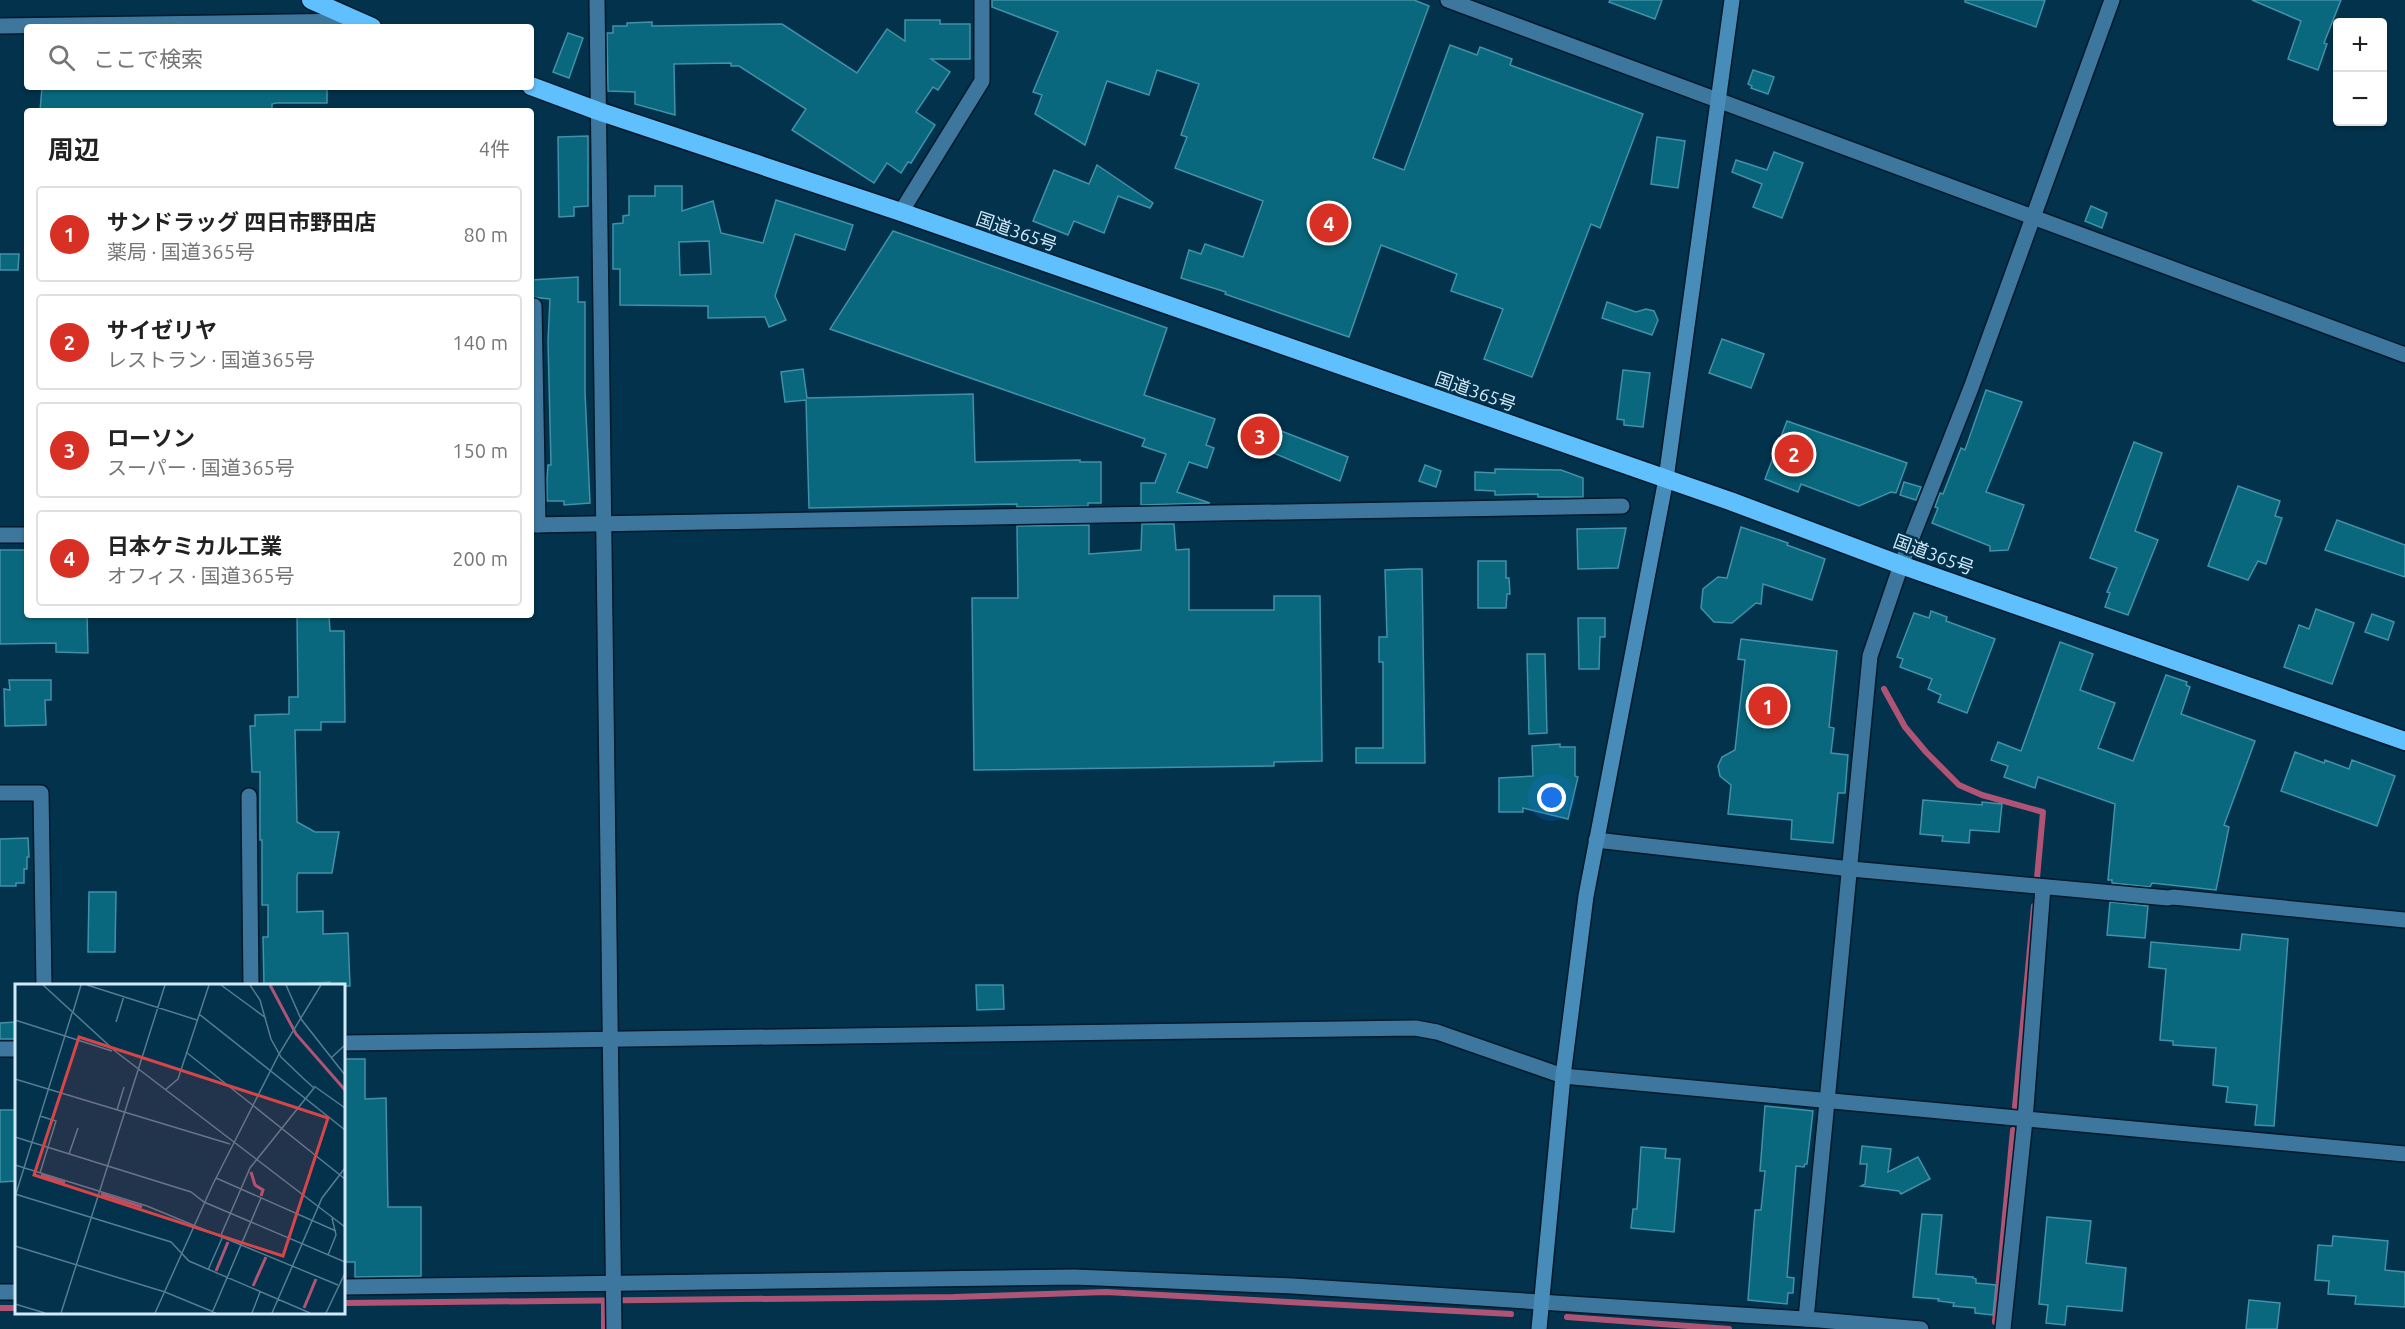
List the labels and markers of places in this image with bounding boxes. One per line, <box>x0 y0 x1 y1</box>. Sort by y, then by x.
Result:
pin: 4 <box>1310 200 1348 246</box>
pin: 3 <box>1240 414 1280 458</box>
pin: 2 <box>1774 432 1814 476</box>
pin: 1 <box>1748 684 1788 728</box>

